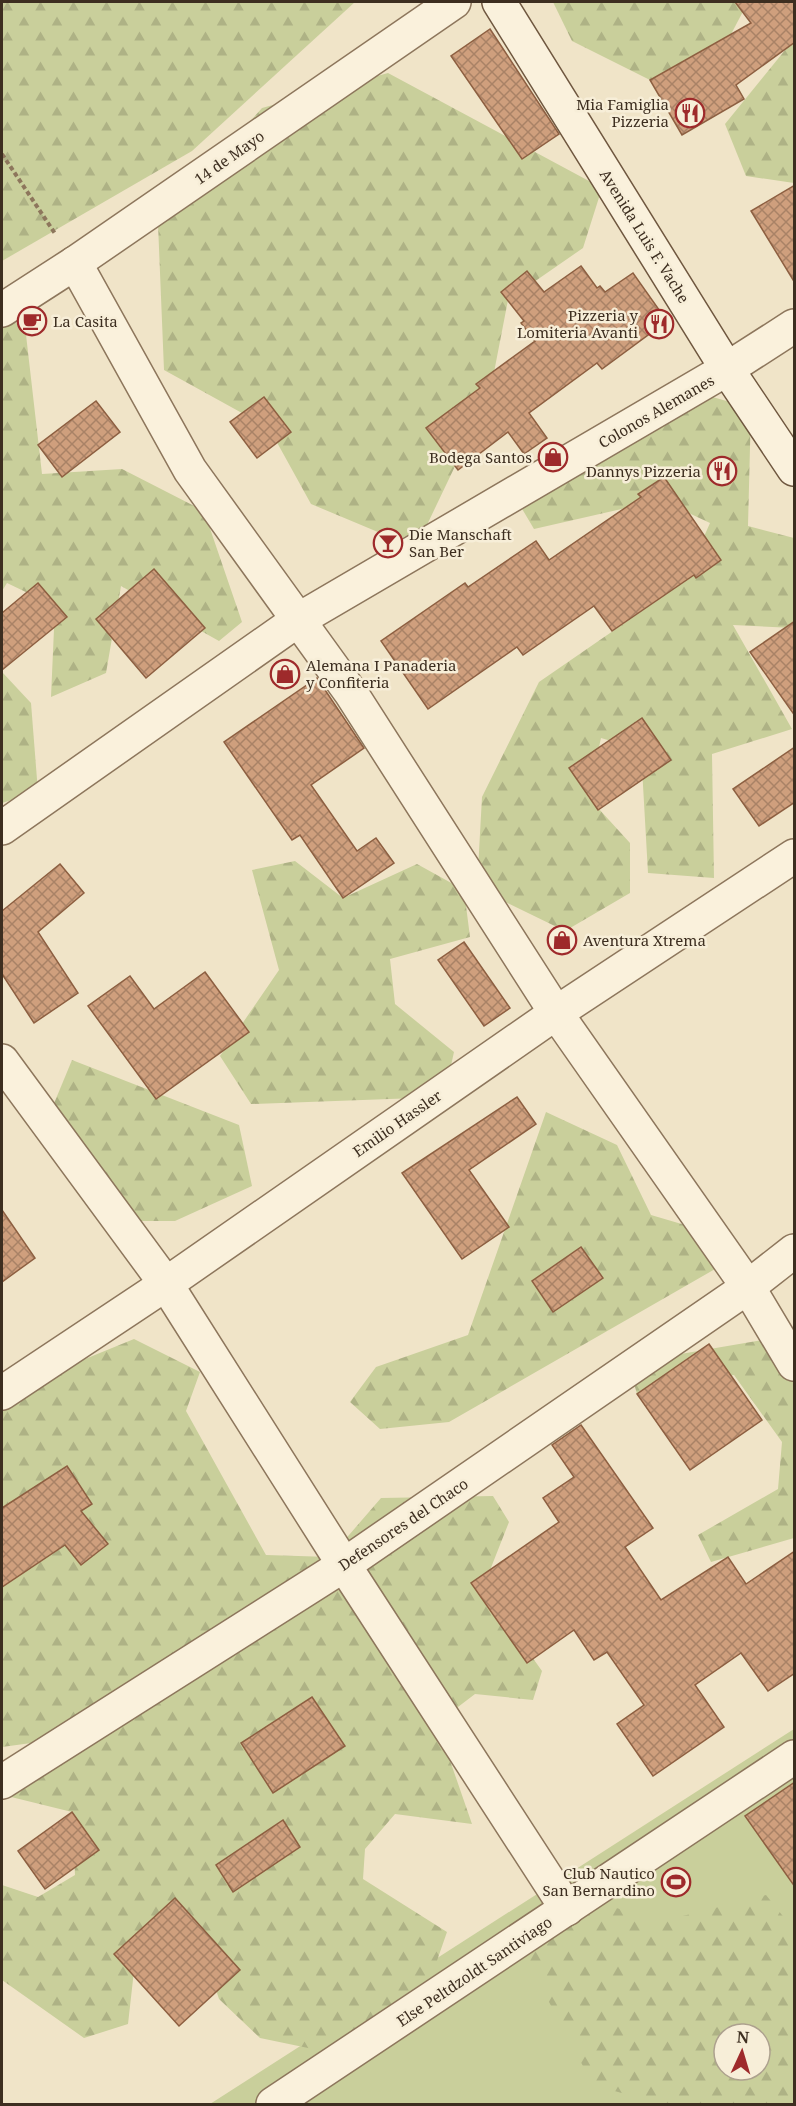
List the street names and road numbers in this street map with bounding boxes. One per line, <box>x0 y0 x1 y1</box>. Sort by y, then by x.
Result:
street label: 14 de Mayo <box>190 126 268 188</box>
street label: Avenida Luis F. Vache <box>596 165 694 307</box>
street label: Colonos Alemanes <box>594 370 718 452</box>
street label: Emilio Hassler <box>349 1085 445 1161</box>
street label: Defensores del Chaco <box>334 1473 472 1575</box>
street label: Else Peltdzoldt Santiviago <box>392 1911 556 2031</box>

